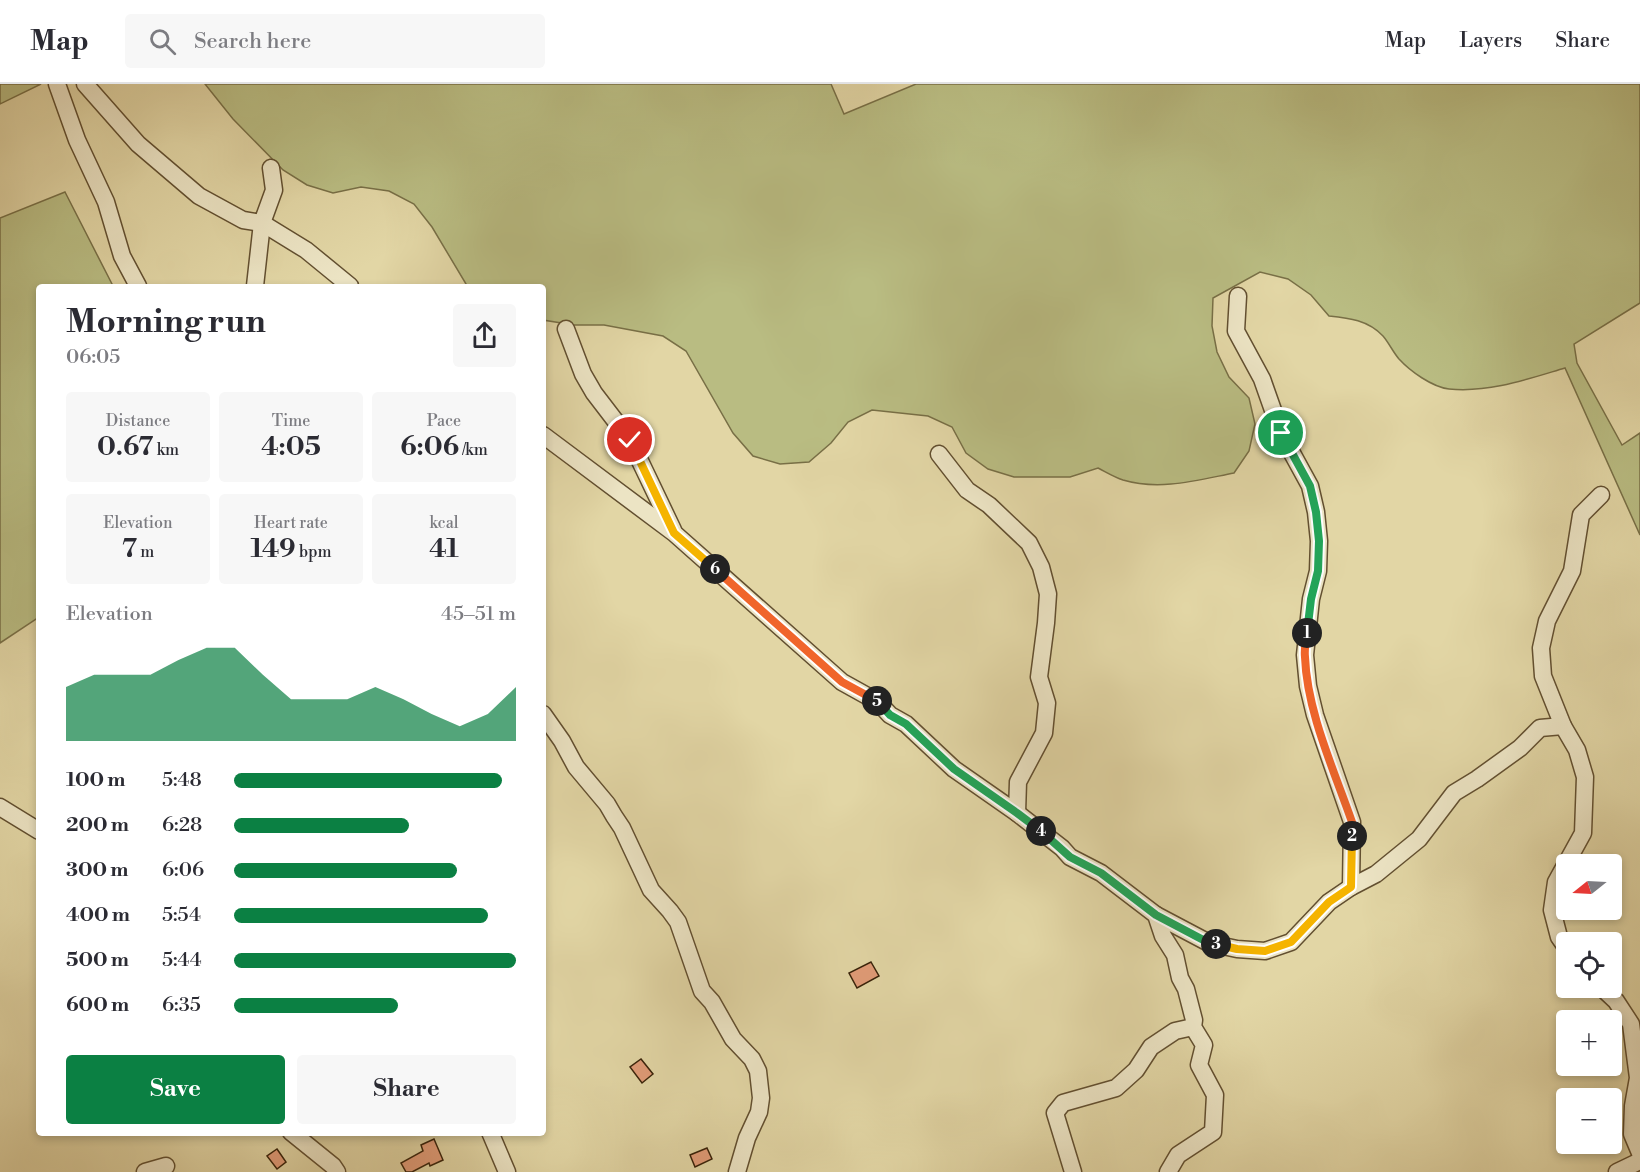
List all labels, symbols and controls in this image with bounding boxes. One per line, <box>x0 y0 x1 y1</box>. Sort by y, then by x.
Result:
search box <box>125 14 545 68</box>
text: Map <box>30 24 89 59</box>
icon: search <box>146 25 179 58</box>
text: Search here <box>194 28 311 55</box>
text: Map <box>1385 28 1426 54</box>
text: Layers <box>1459 28 1522 54</box>
text: Share <box>1555 28 1610 54</box>
text: Morning run <box>66 302 266 343</box>
button: share <box>453 304 516 367</box>
text: 06:05 <box>66 345 120 370</box>
pin <box>1255 407 1306 458</box>
text: Distance <box>106 411 170 431</box>
text: Time <box>272 411 310 431</box>
text: Pace <box>427 411 461 431</box>
pin <box>604 414 655 465</box>
icon: arrive <box>1264 416 1297 449</box>
icon: check <box>613 423 646 456</box>
text: 0.67 <box>97 431 153 463</box>
text: 4:05 <box>261 431 321 463</box>
text: 6:06 <box>400 431 459 463</box>
text: km <box>153 440 179 460</box>
text: /km <box>459 440 488 460</box>
text: Elevation <box>103 513 173 533</box>
text: Heart rate <box>254 513 328 533</box>
text: kcal <box>429 513 459 533</box>
text: 7 <box>122 533 137 565</box>
text: 149 <box>251 533 296 565</box>
text: 41 <box>429 533 459 565</box>
text: m <box>137 542 154 562</box>
text: bpm <box>296 542 331 562</box>
pin: 6 <box>700 554 730 584</box>
text: 6 <box>710 559 720 579</box>
text: Elevation <box>66 602 153 627</box>
text: 45–51 m <box>441 602 516 627</box>
pin: 1 <box>1292 618 1322 648</box>
text: 1 <box>1303 623 1311 643</box>
pin: 5 <box>862 686 892 716</box>
text: 5 <box>872 691 882 711</box>
text: 100 m <box>66 768 125 793</box>
text: 5:48 <box>162 768 202 793</box>
text: 200 m <box>66 813 129 838</box>
text: 6:28 <box>162 813 202 838</box>
pin: 4 <box>1026 816 1056 846</box>
text: 4 <box>1036 821 1046 841</box>
pin: 2 <box>1337 821 1367 851</box>
text: 2 <box>1347 826 1357 846</box>
north arrow <box>1556 854 1622 920</box>
map controls <box>1556 854 1622 1154</box>
text: 300 m <box>66 858 129 883</box>
text: 6:06 <box>162 858 204 883</box>
text: 400 m <box>66 903 130 928</box>
text: 5:54 <box>162 903 201 928</box>
pin: 3 <box>1201 929 1231 959</box>
button: locate <box>1556 932 1622 998</box>
text: 3 <box>1211 934 1221 954</box>
text: 500 m <box>66 948 129 973</box>
text: 5:44 <box>162 948 202 973</box>
text: 600 m <box>66 993 129 1018</box>
text: 6:35 <box>162 993 201 1018</box>
button: + <box>1556 1010 1622 1076</box>
button: Save <box>66 1055 285 1124</box>
button: Share <box>297 1055 516 1124</box>
button: − <box>1556 1088 1622 1154</box>

